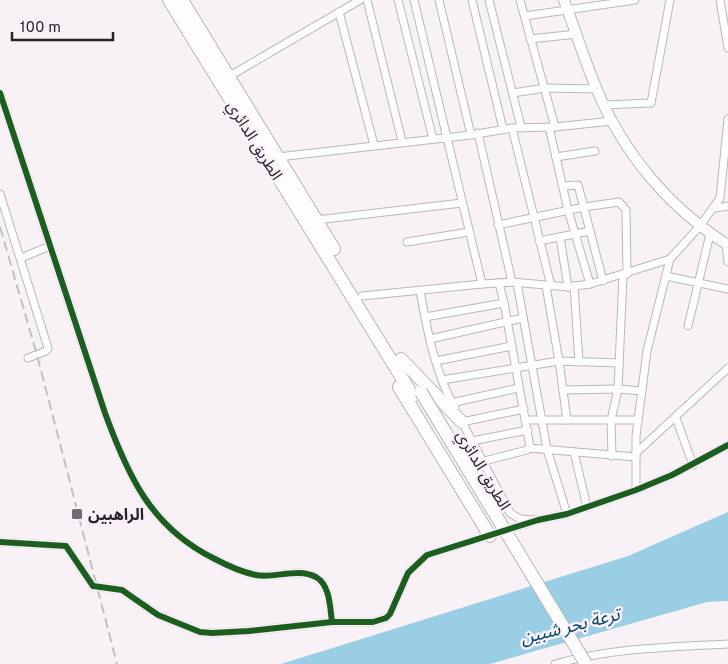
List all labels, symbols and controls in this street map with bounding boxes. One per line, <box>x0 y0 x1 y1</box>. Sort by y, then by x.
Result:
scale bar <box>12 10 114 42</box>
text: 100 m <box>20 19 61 38</box>
street label: الطريق الدائري <box>220 98 286 185</box>
street label: الطريق الدائري <box>450 427 514 515</box>
place label: الراهبين <box>88 506 144 526</box>
marker: الراهبين <box>70 507 84 521</box>
water label: ترعة بحر شبين <box>518 603 625 651</box>

